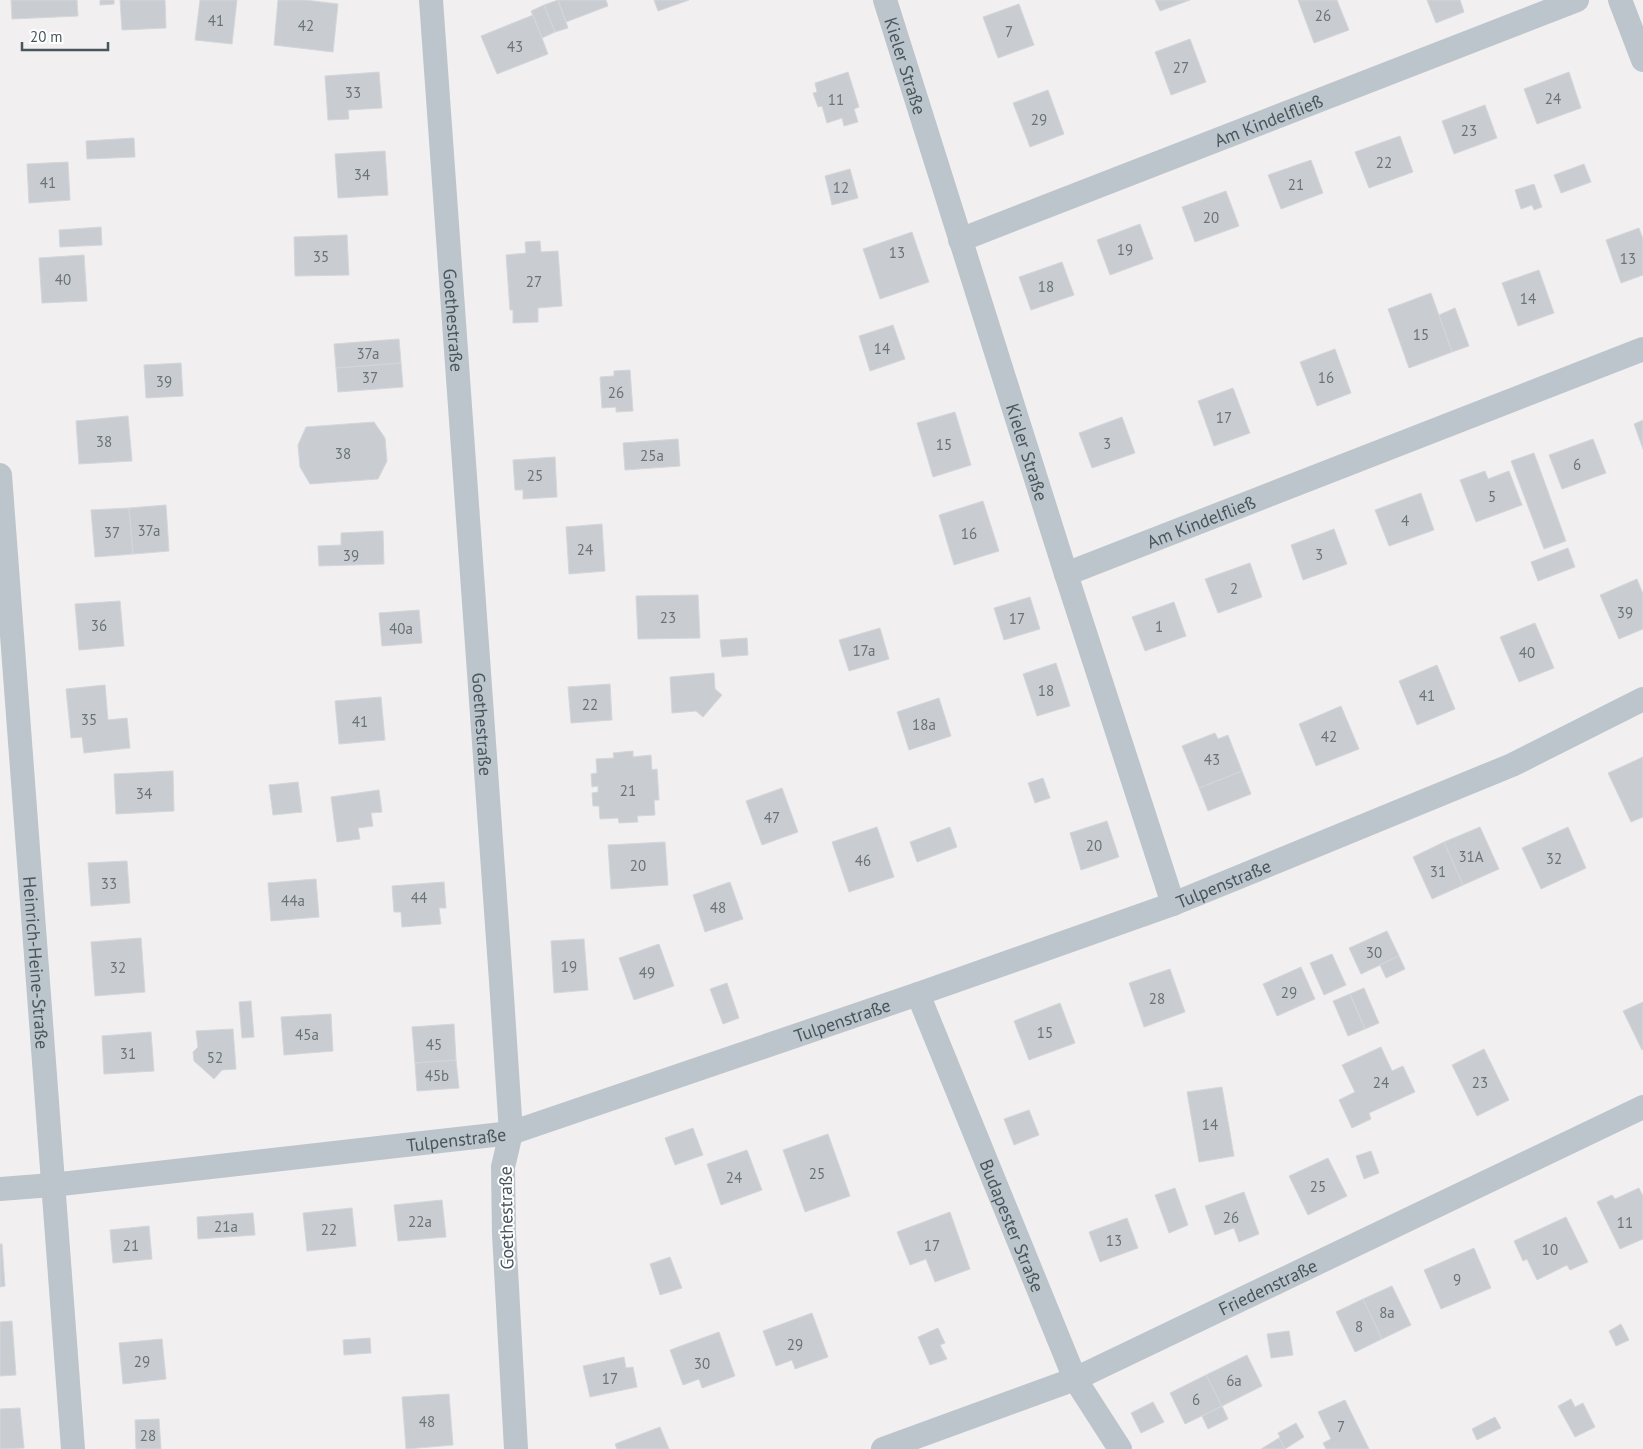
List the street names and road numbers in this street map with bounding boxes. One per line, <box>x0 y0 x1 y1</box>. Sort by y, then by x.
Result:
street label: Kieler Straße <box>880 14 932 117</box>
street label: Am Kindelfließ <box>1211 88 1326 152</box>
street label: Goethestraße <box>439 268 469 373</box>
street label: Kieler Straße <box>1001 400 1054 504</box>
street label: Am Kindelfließ <box>1143 490 1259 553</box>
street label: Goethestraße <box>468 672 498 777</box>
street label: Tulpenstraße <box>1173 854 1274 913</box>
street label: Heinrich-Heine-Straße <box>19 875 54 1050</box>
street label: Tulpenstraße <box>791 993 893 1047</box>
street label: Tulpenstraße <box>405 1122 507 1156</box>
street label: Budapester Straße <box>975 1155 1050 1296</box>
street label: Goethestraße <box>494 1166 518 1270</box>
street label: Friedenstraße <box>1215 1253 1321 1320</box>

